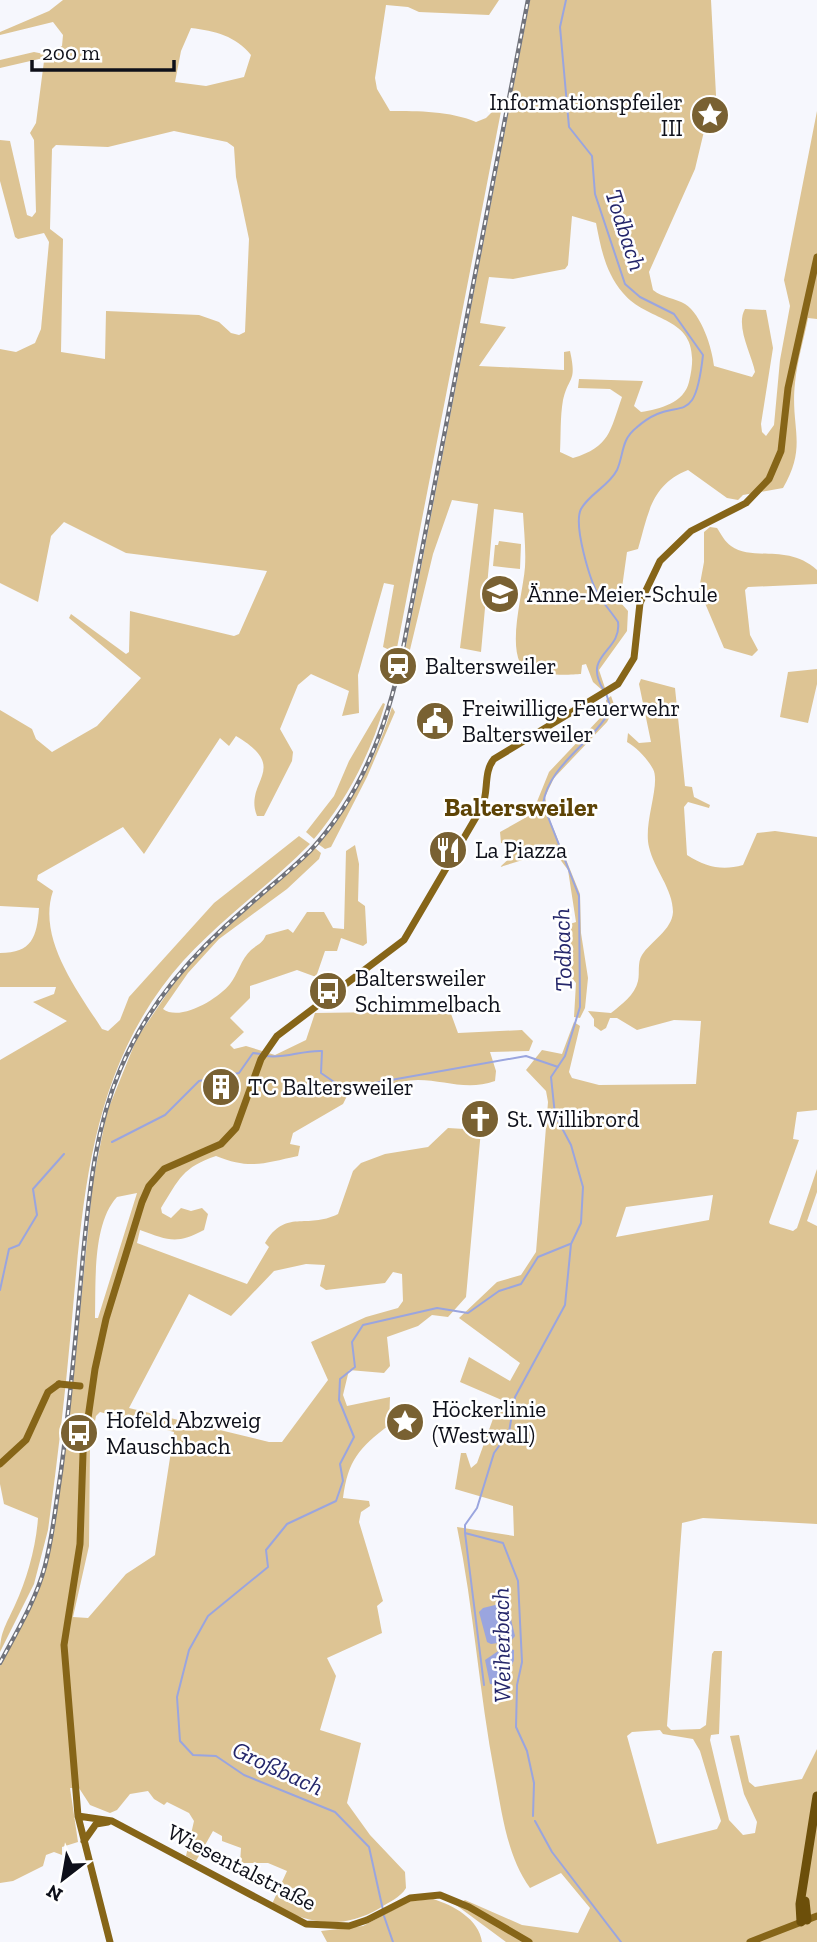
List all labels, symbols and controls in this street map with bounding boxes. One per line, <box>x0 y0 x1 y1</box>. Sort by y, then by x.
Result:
scale bar <box>32 28 173 72</box>
text: 200 m <box>42 40 100 65</box>
place label: Informationspfeiler III <box>489 88 683 142</box>
place icon: Informationspfeiler III <box>689 94 731 136</box>
water label: Todbach <box>599 186 653 274</box>
school or university icon: Änne-Meier-Schule <box>479 573 521 615</box>
place label: Änne-Meier-Schule <box>527 580 718 608</box>
station icon: Baltersweiler <box>377 645 419 687</box>
place label: Baltersweiler <box>425 652 556 680</box>
place label: Freiwillige Feuerwehr Baltersweiler <box>462 694 680 748</box>
public building icon: Freiwillige Feuerwehr Baltersweiler <box>414 700 456 742</box>
district label: Baltersweiler <box>444 791 598 823</box>
restaurant icon: La Piazza <box>427 829 469 871</box>
place label: La Piazza <box>475 836 567 864</box>
water label: Todbach <box>546 908 578 992</box>
place label: Baltersweiler Schimmelbach <box>355 964 501 1018</box>
bus stop icon: Baltersweiler Schimmelbach <box>307 970 349 1012</box>
building icon: TC Baltersweiler <box>200 1066 242 1108</box>
place label: TC Baltersweiler <box>248 1073 414 1101</box>
church icon: St. Willibrord <box>459 1098 501 1140</box>
place label: St. Willibrord <box>507 1105 640 1133</box>
place label: Höckerlinie (Westwall) <box>432 1395 546 1449</box>
place icon: Höckerlinie (Westwall) <box>384 1401 426 1443</box>
place label: Hofeld Abzweig Mauschbach <box>106 1406 261 1460</box>
bus stop icon: Hofeld Abzweig Mauschbach <box>58 1412 100 1454</box>
water label: Weiherbach <box>485 1587 517 1703</box>
water label: Großbach <box>228 1734 328 1802</box>
street label: Wiesentalstraße <box>163 1817 321 1917</box>
north arrow <box>28 1844 98 1914</box>
text: N <box>42 1880 67 1907</box>

